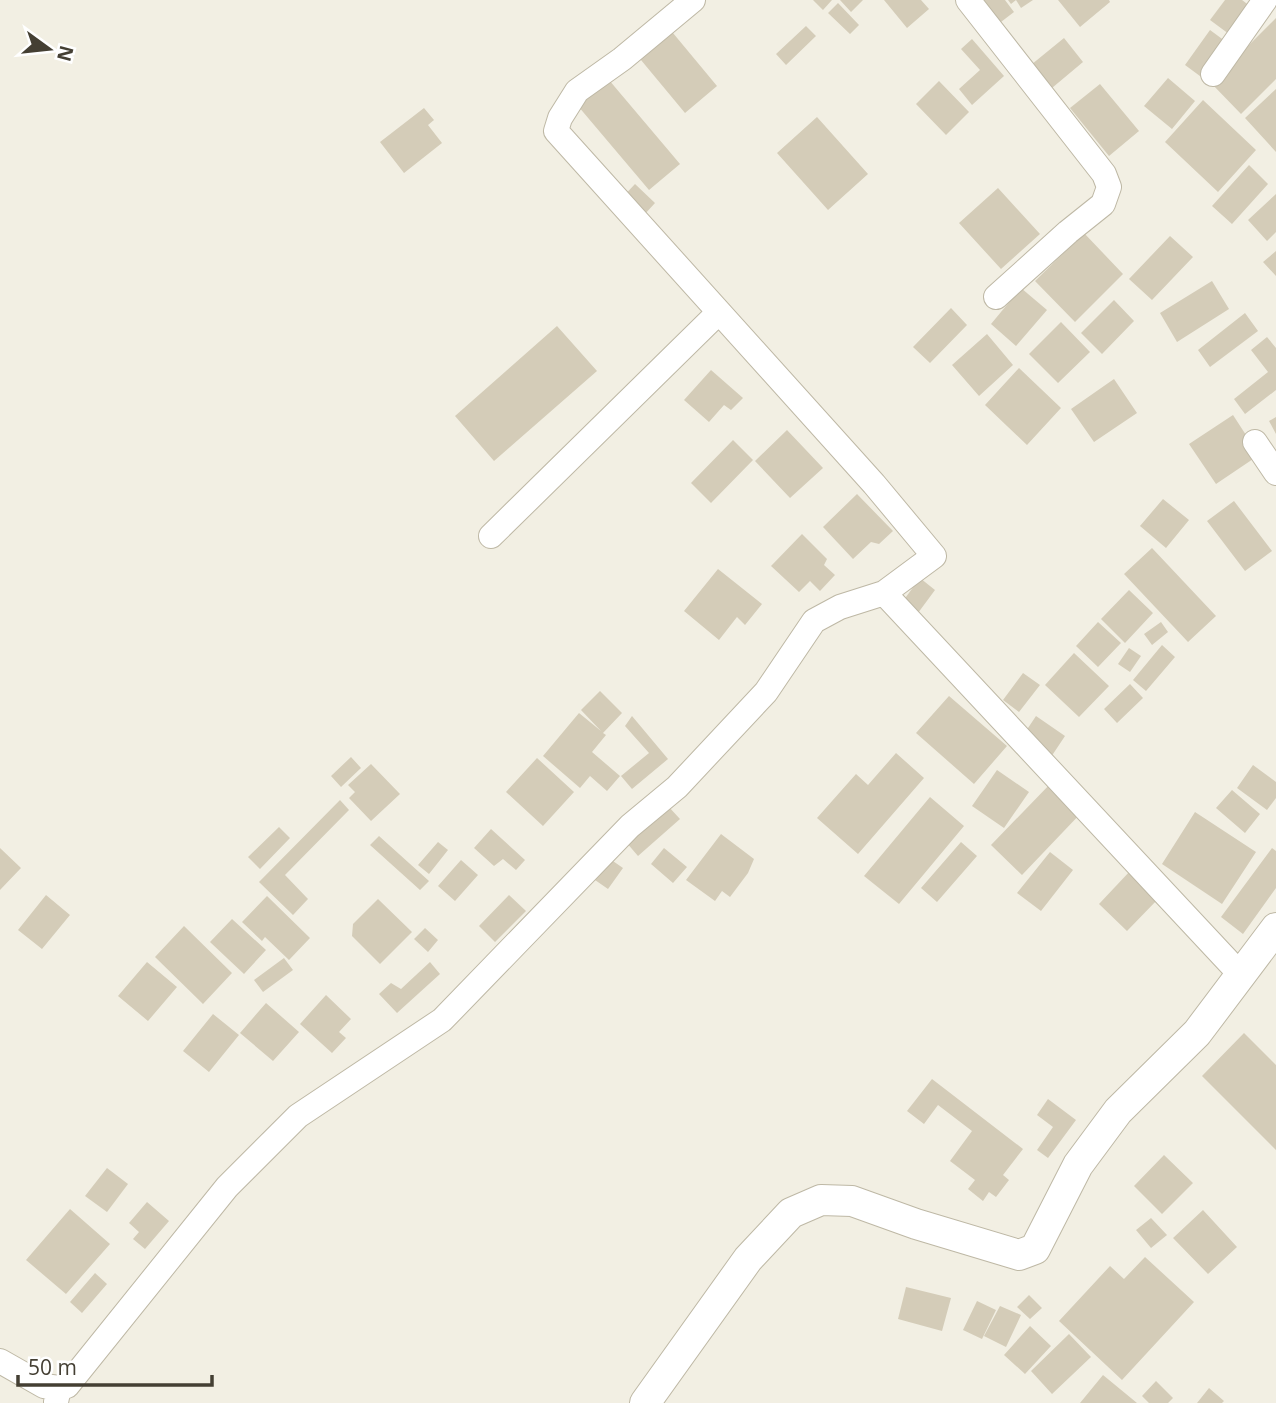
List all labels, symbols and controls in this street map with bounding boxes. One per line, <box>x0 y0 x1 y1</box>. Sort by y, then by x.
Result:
north arrow <box>14 14 84 84</box>
text: N <box>51 43 80 64</box>
scale bar <box>18 1344 212 1388</box>
text: 50 m <box>28 1353 77 1381</box>

